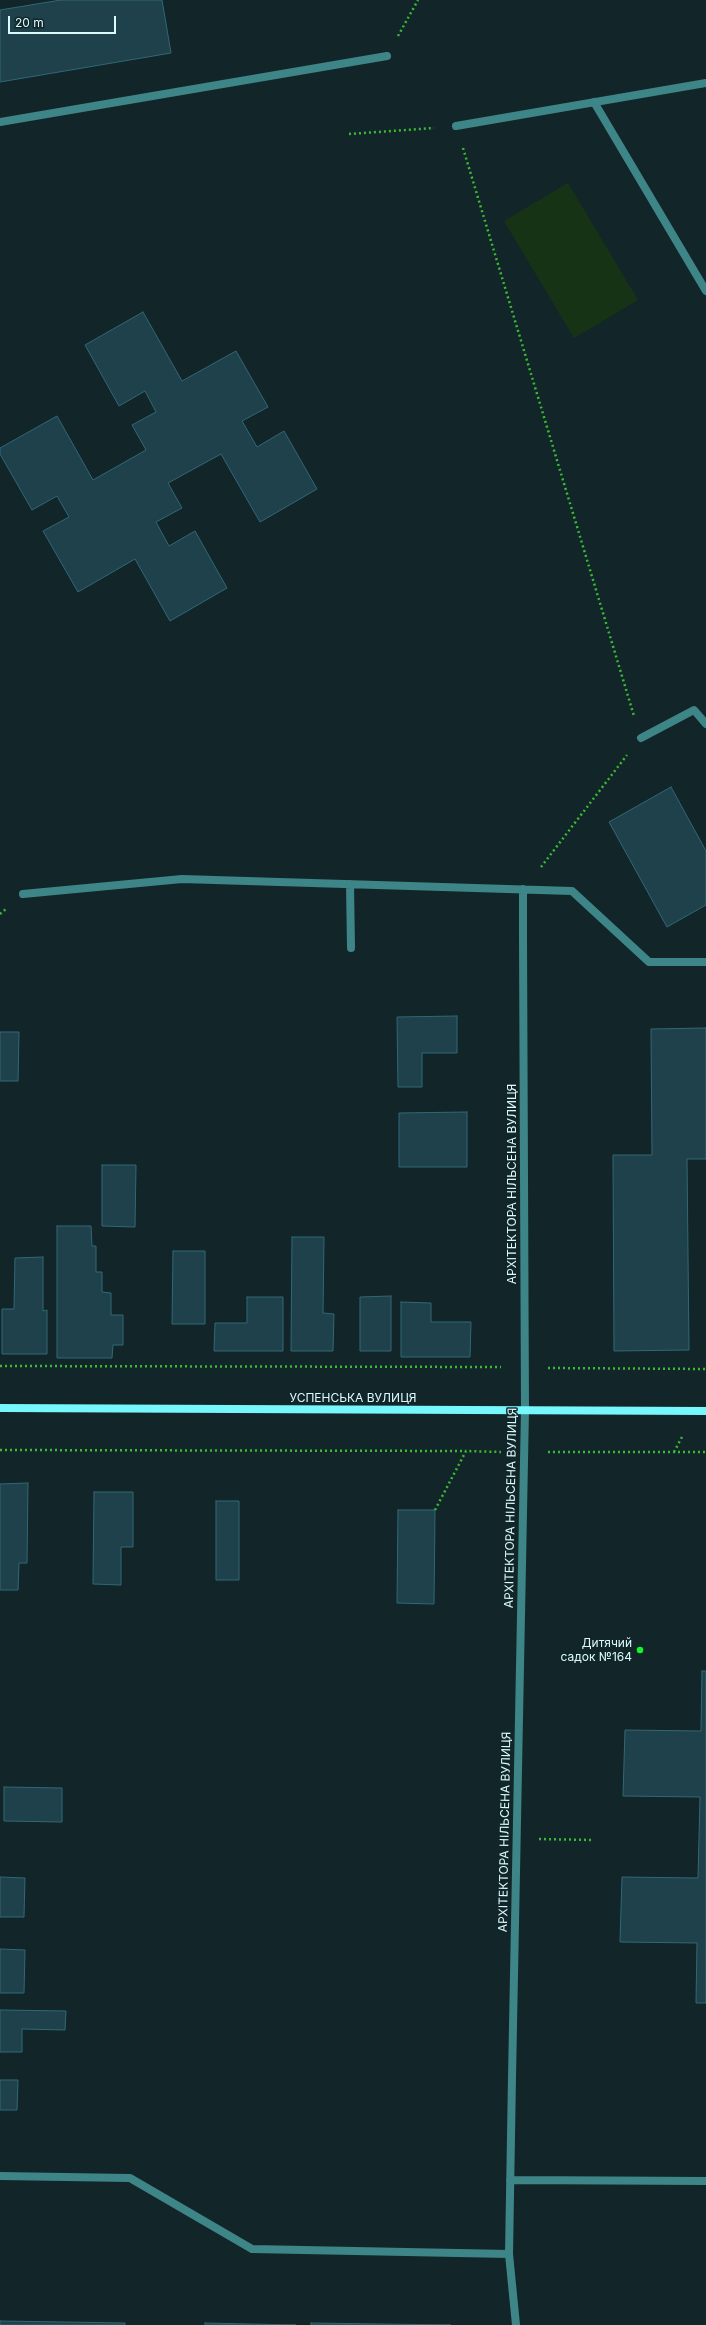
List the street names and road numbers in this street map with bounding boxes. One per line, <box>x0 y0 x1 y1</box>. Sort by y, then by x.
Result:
street label: АРХІТЕКТОРА НІЛЬСЕНА ВУЛИЦЯ <box>505 1084 519 1284</box>
street label: УСПЕНСЬКА ВУЛИЦЯ <box>289 1391 417 1405</box>
street label: АРХІТЕКТОРА НІЛЬСЕНА ВУЛИЦЯ <box>502 1408 520 1608</box>
street label: АРХІТЕКТОРА НІЛЬСЕНА ВУЛИЦЯ <box>496 1732 514 1932</box>

